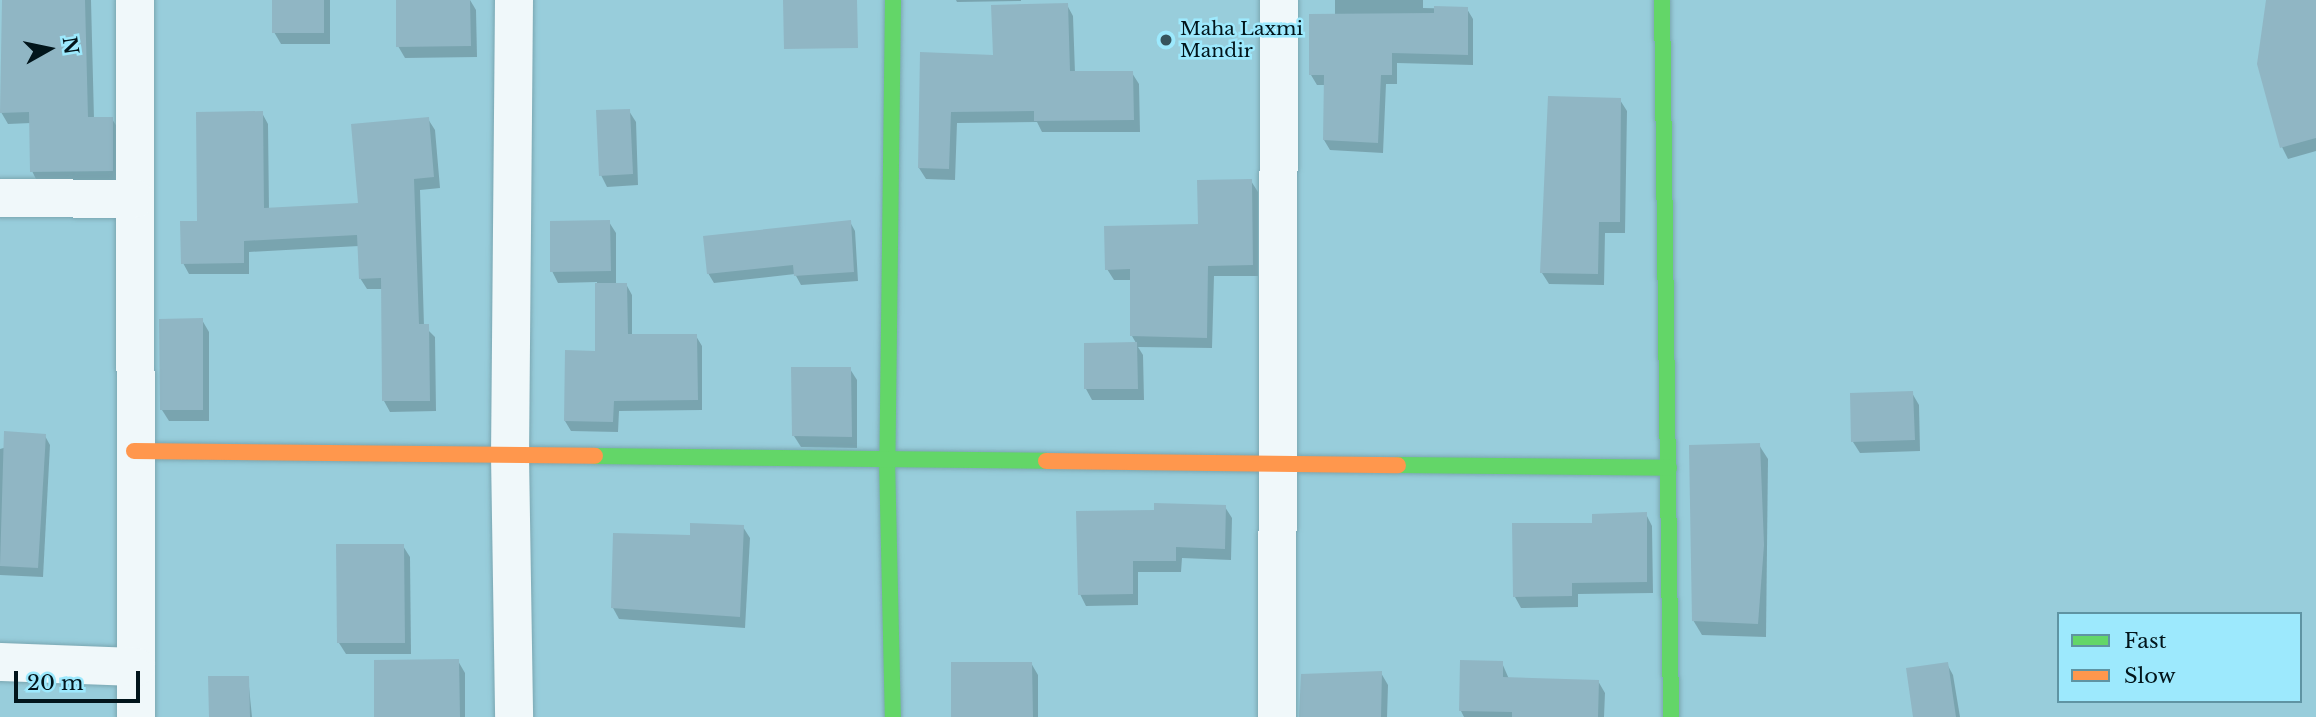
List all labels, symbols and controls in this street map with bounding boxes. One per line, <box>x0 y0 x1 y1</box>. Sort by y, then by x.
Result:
north arrow <box>14 14 84 84</box>
place label: Maha Laxmi Mandir <box>1180 18 1303 62</box>
marker: Maha Laxmi Mandir <box>1158 32 1174 48</box>
text: N <box>57 35 83 56</box>
legend <box>2057 612 2302 703</box>
text: Fast <box>2124 628 2166 654</box>
scale bar <box>18 658 144 702</box>
text: Slow <box>2124 663 2176 689</box>
text: 20 m <box>27 670 84 696</box>

